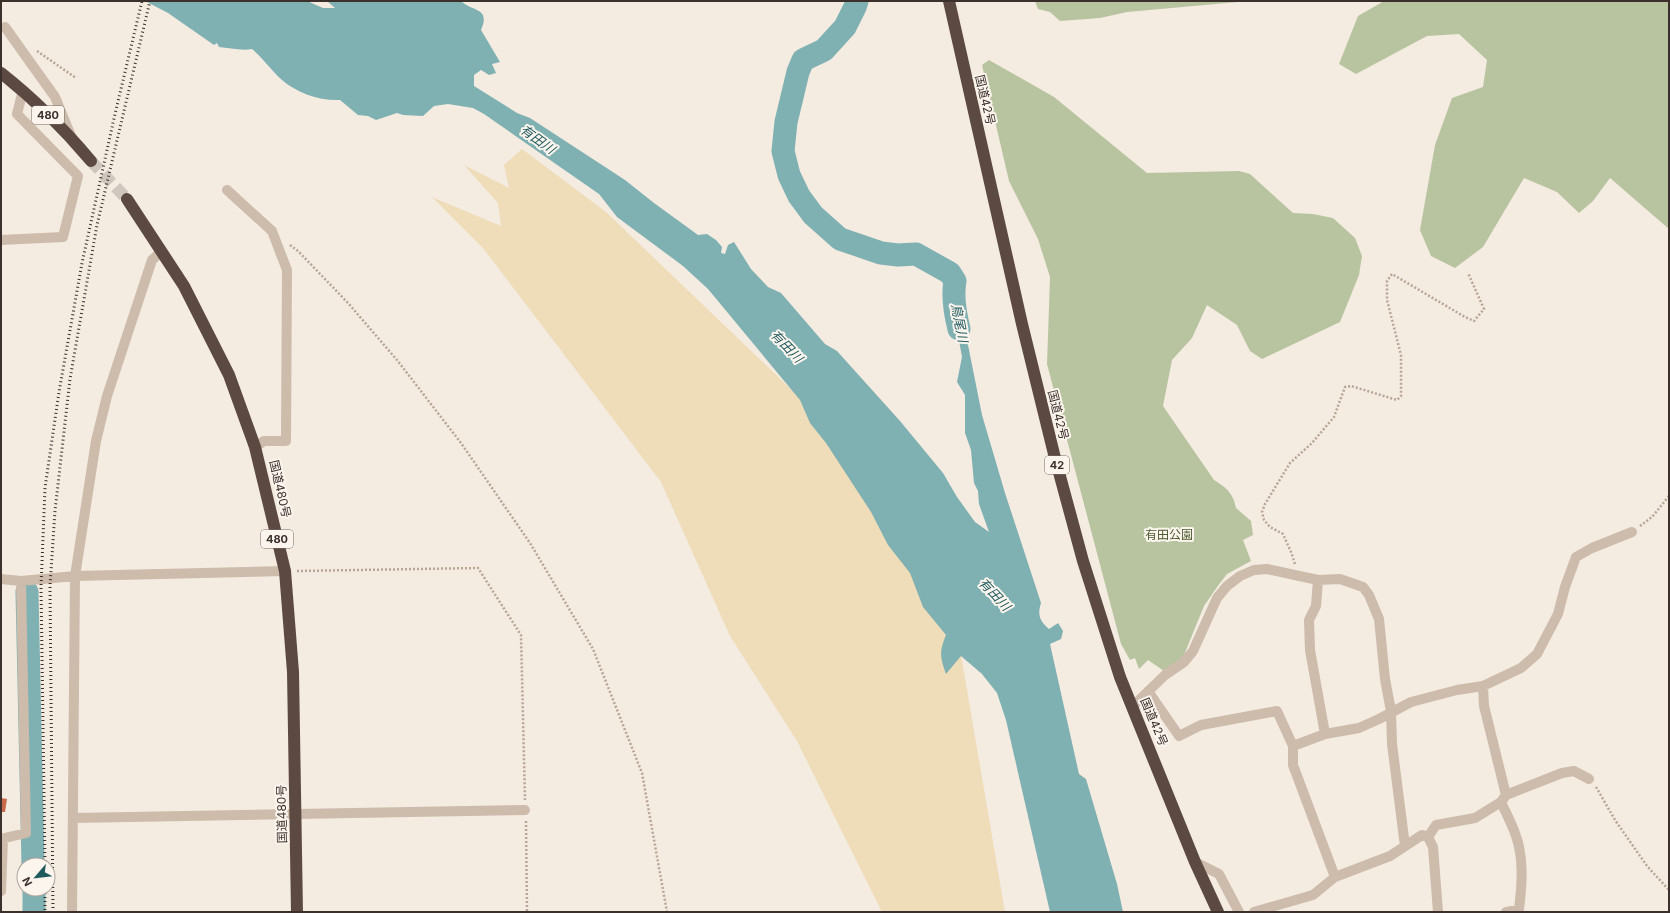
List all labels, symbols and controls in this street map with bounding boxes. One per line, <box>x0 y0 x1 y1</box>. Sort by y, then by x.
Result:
street label: 国道42号 <box>972 73 999 126</box>
road number: 480 <box>32 106 64 124</box>
water label: 有田川 <box>518 121 560 158</box>
water label: 鳥尾川 <box>948 302 972 346</box>
water label: 有田川 <box>768 326 808 367</box>
street label: 国道42号 <box>1045 388 1072 441</box>
road number: 42 <box>1045 456 1069 474</box>
street label: 国道480号 <box>267 459 294 519</box>
park label: 有田公園 <box>1145 527 1193 542</box>
road number: 480 <box>261 530 293 548</box>
water label: 有田川 <box>976 574 1016 615</box>
street label: 国道42号 <box>1138 695 1171 748</box>
street label: 国道480号 <box>273 785 290 844</box>
north arrow <box>16 857 56 897</box>
text: N <box>19 875 35 889</box>

